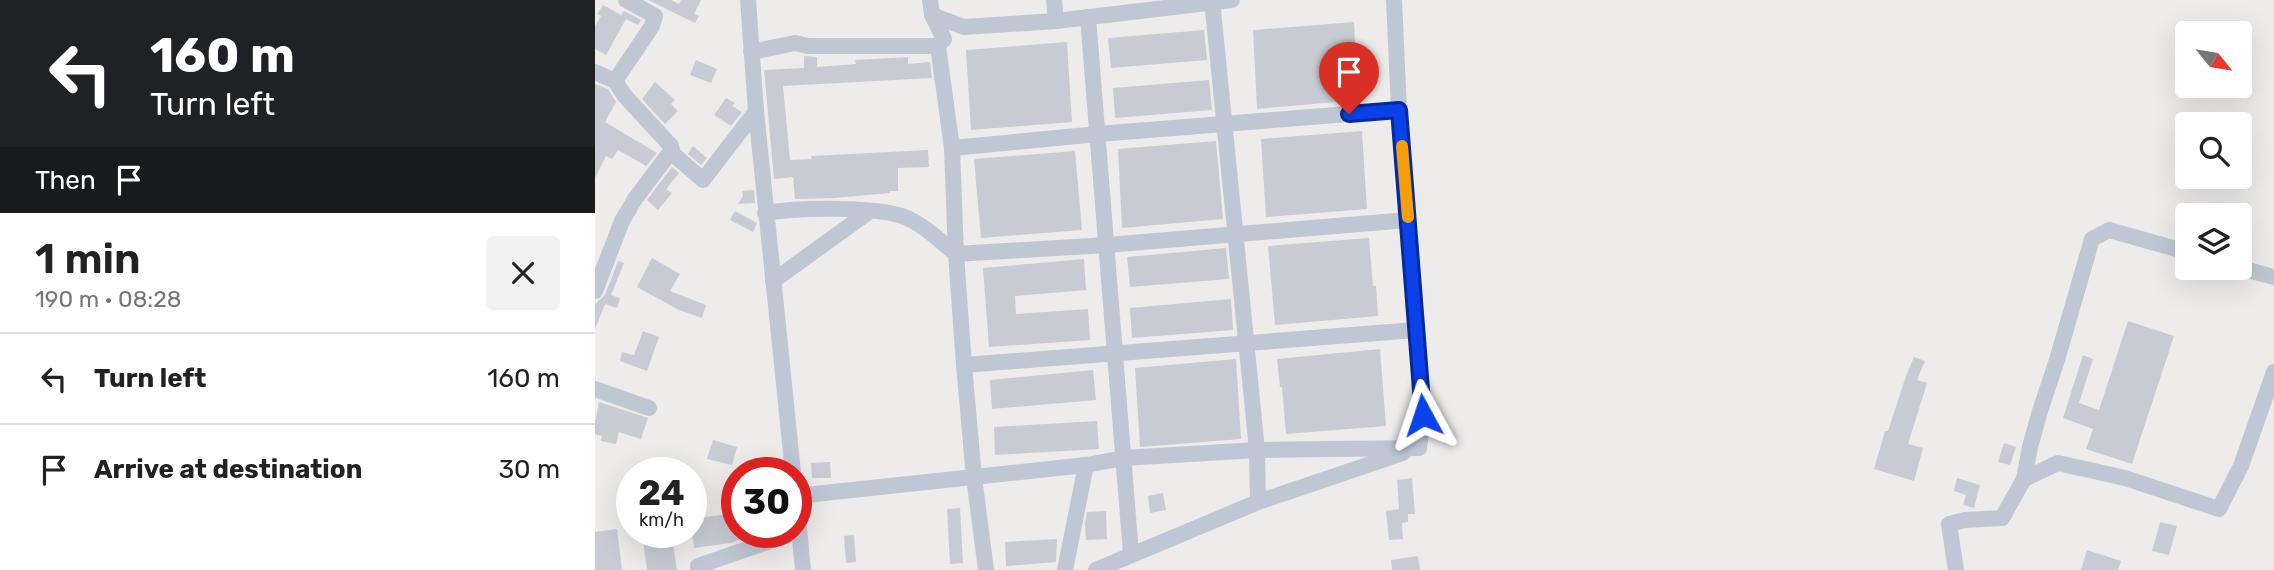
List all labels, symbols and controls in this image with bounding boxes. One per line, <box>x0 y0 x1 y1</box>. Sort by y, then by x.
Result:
north arrow <box>2175 21 2252 98</box>
map controls <box>2175 21 2252 280</box>
text: 160 m <box>150 26 295 84</box>
icon: left <box>35 28 126 119</box>
pin <box>1319 42 1379 114</box>
icon: arrive <box>1330 53 1368 91</box>
text: Turn left <box>150 85 275 123</box>
button: search <box>2175 112 2252 189</box>
icon: arrive <box>110 161 148 199</box>
text: Then <box>35 165 96 196</box>
button: layers <box>2175 203 2252 280</box>
text: 1 min <box>35 234 141 284</box>
button: close <box>486 236 560 310</box>
text: 190 m · 08:28 <box>35 285 181 313</box>
icon: left <box>35 360 73 398</box>
text: Turn left <box>94 363 206 394</box>
text: 160 m <box>487 363 560 394</box>
position arrow <box>1386 378 1460 452</box>
icon: arrive <box>35 451 73 489</box>
text: Arrive at destination <box>94 454 362 485</box>
text: 30 m <box>498 454 560 485</box>
speed limit sign: 30 <box>721 457 812 548</box>
text: 24 <box>638 472 685 514</box>
text: km/h <box>639 509 684 531</box>

